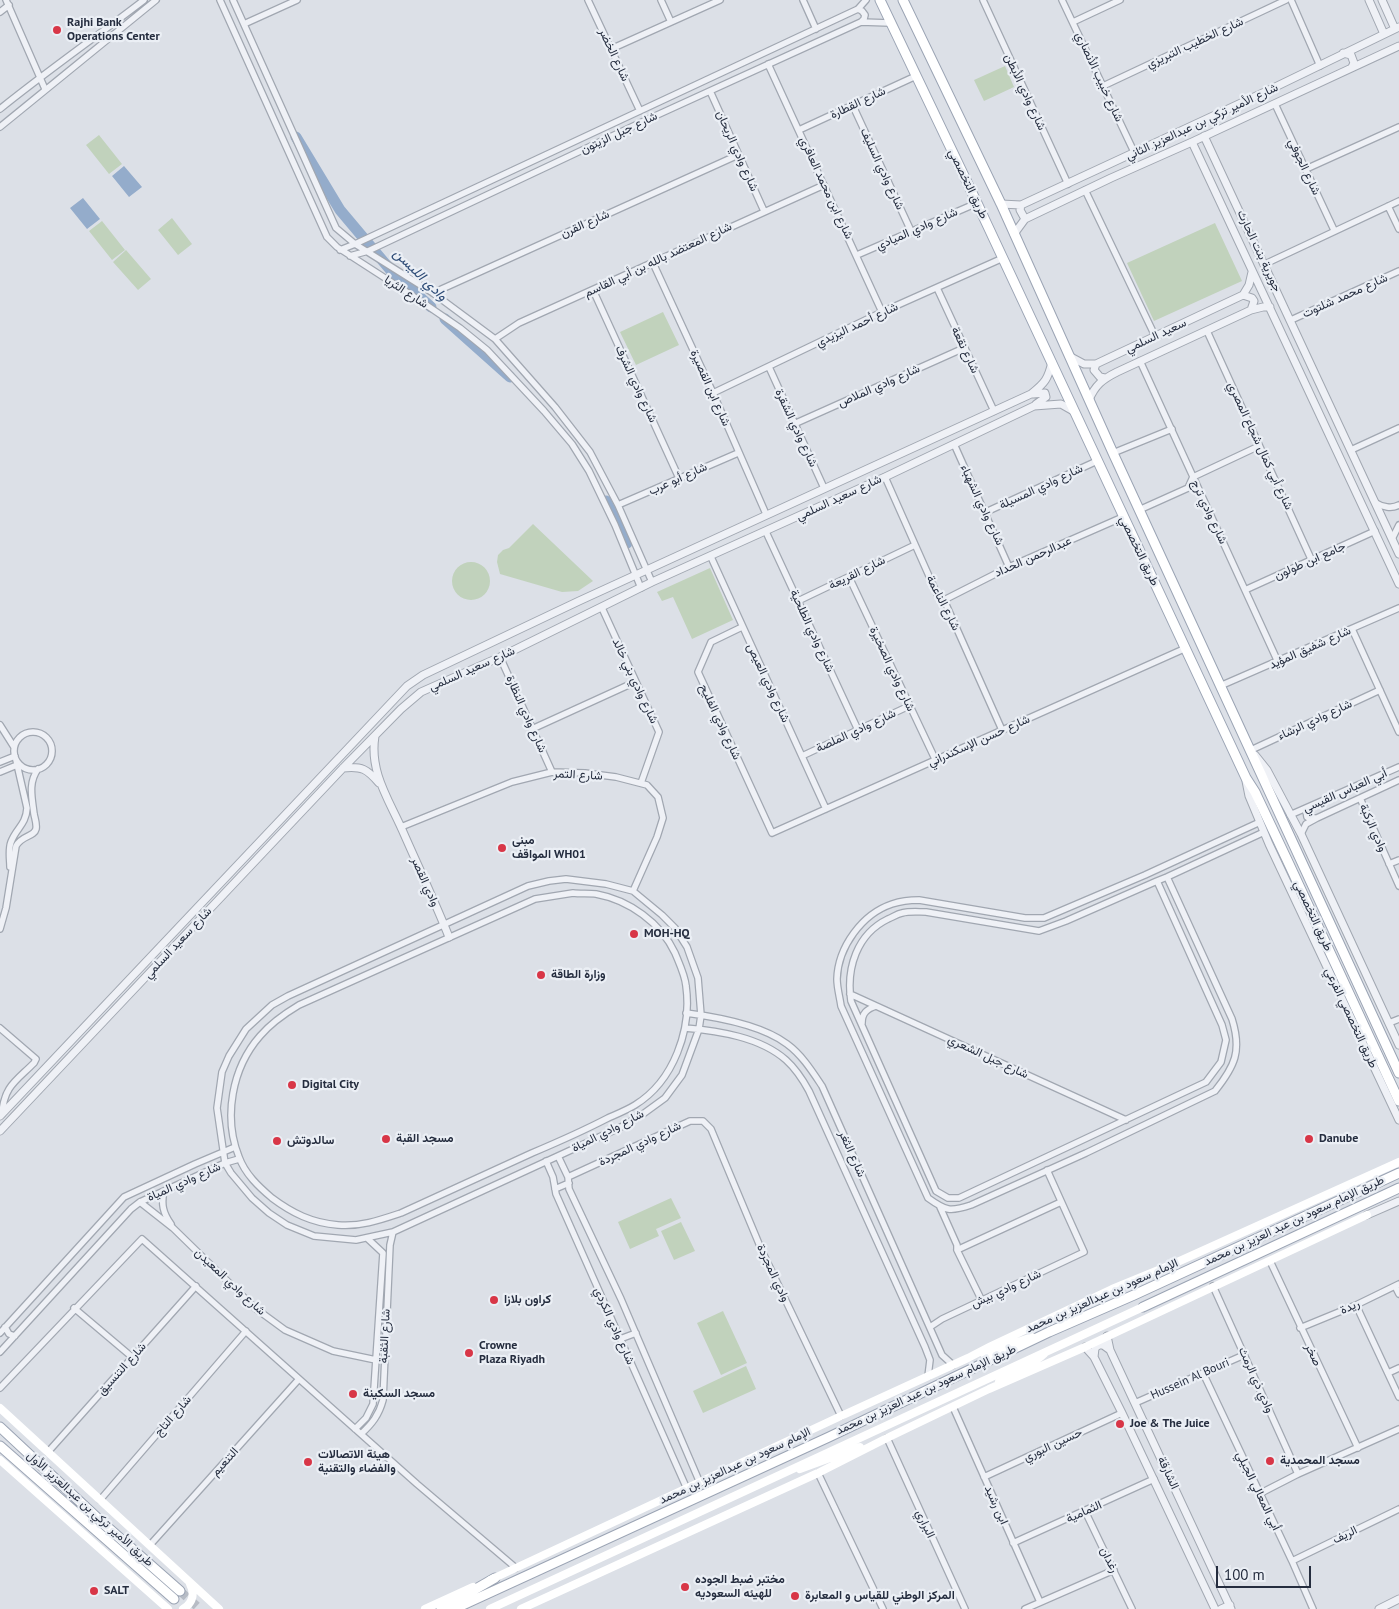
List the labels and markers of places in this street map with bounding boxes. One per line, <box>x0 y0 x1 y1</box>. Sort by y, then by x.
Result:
place label: Rajhi Bank Operations Center <box>67 16 160 44</box>
marker: Rajhi Bank Operations Center <box>51 24 63 36</box>
place label: مبنى المواقف WH01 <box>512 834 586 862</box>
marker: مبنى المواقف WH01 <box>496 842 508 854</box>
place label: MOH-HQ <box>644 927 690 941</box>
marker: MOH-HQ <box>628 928 640 940</box>
place label: وزارة الطاقة <box>551 968 606 982</box>
marker: وزارة الطاقة <box>535 969 547 981</box>
place label: Digital City <box>302 1078 359 1092</box>
marker: Digital City <box>286 1079 298 1091</box>
place label: مسجد القبة <box>396 1132 454 1146</box>
place label: Danube <box>1319 1132 1358 1146</box>
marker: مسجد القبة <box>380 1133 392 1145</box>
marker: Danube <box>1303 1133 1315 1145</box>
place label: سالدوتش <box>287 1134 334 1148</box>
marker: سالدوتش <box>271 1135 283 1147</box>
place label: كراون بلازا <box>504 1293 551 1307</box>
marker: كراون بلازا <box>488 1294 500 1306</box>
place label: Crowne Plaza Riyadh <box>479 1339 545 1367</box>
marker: Crowne Plaza Riyadh <box>463 1347 475 1359</box>
place label: مسجد السكينة <box>363 1387 435 1401</box>
marker: مسجد السكينة <box>347 1388 359 1400</box>
place label: Joe & The Juice <box>1130 1417 1210 1431</box>
marker: Joe & The Juice <box>1114 1418 1126 1430</box>
place label: هيئة الاتصالات والفضاء والتقنية <box>318 1448 396 1476</box>
place label: مسجد المحمدية <box>1280 1454 1360 1468</box>
marker: مسجد المحمدية <box>1264 1455 1276 1467</box>
marker: هيئة الاتصالات والفضاء والتقنية <box>302 1456 314 1468</box>
place label: مختبر ضبط الجوده للهيئه السعوديه <box>695 1573 785 1601</box>
marker: مختبر ضبط الجوده للهيئه السعوديه <box>679 1581 691 1593</box>
place label: SALT <box>104 1584 129 1598</box>
marker: SALT <box>88 1585 100 1597</box>
place label: المركز الوطني للقياس و المعابرة <box>805 1589 955 1603</box>
marker: المركز الوطني للقياس و المعابرة <box>789 1590 801 1602</box>

